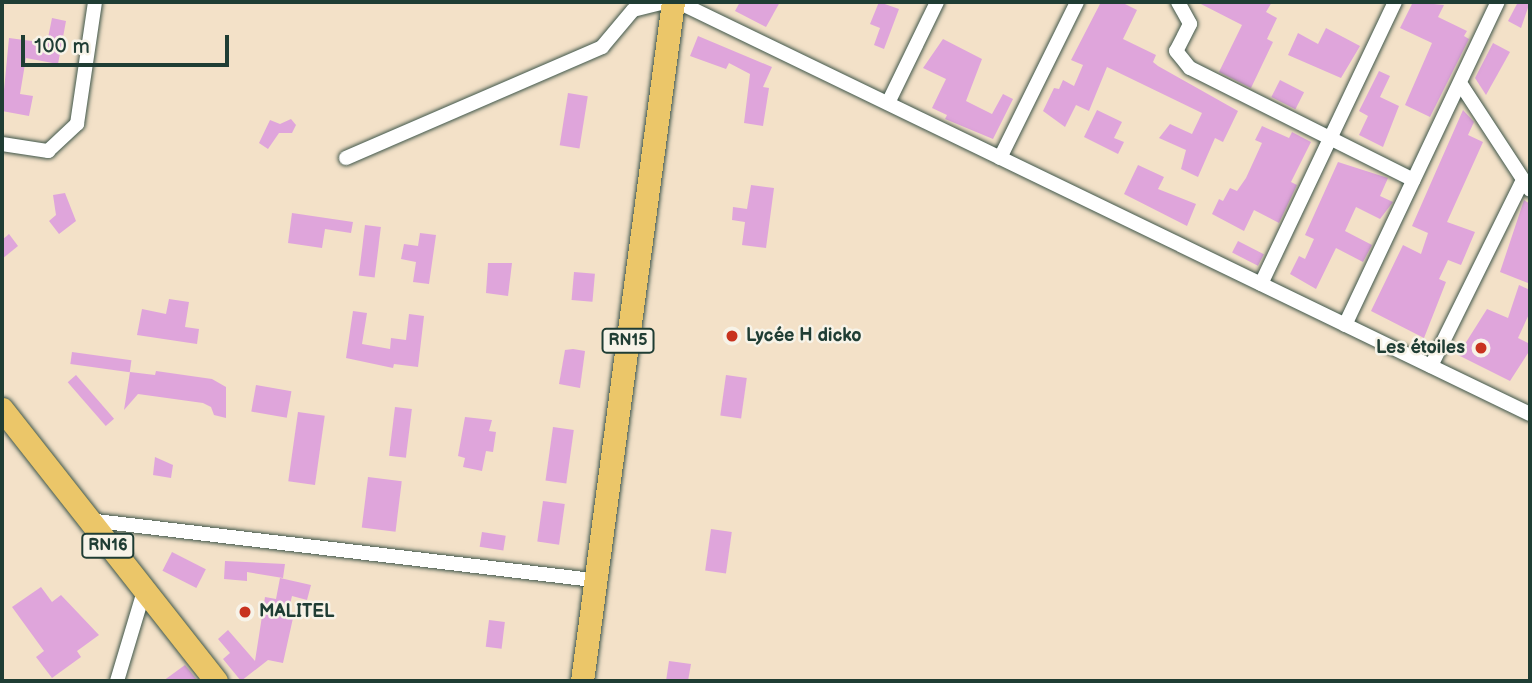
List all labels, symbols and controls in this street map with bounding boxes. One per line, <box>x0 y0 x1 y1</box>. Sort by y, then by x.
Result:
scale bar <box>24 21 233 65</box>
text: 100 m <box>34 34 90 59</box>
place label: Lycée H dicko <box>746 325 862 347</box>
road number: RN15 <box>600 328 656 354</box>
marker: Lycée H dicko <box>724 328 740 344</box>
place label: Les étoiles <box>1376 337 1465 359</box>
marker: Les étoiles <box>1471 338 1491 358</box>
road number: RN16 <box>80 534 136 558</box>
place label: MALITEL <box>259 601 334 623</box>
marker: MALITEL <box>237 604 253 620</box>

